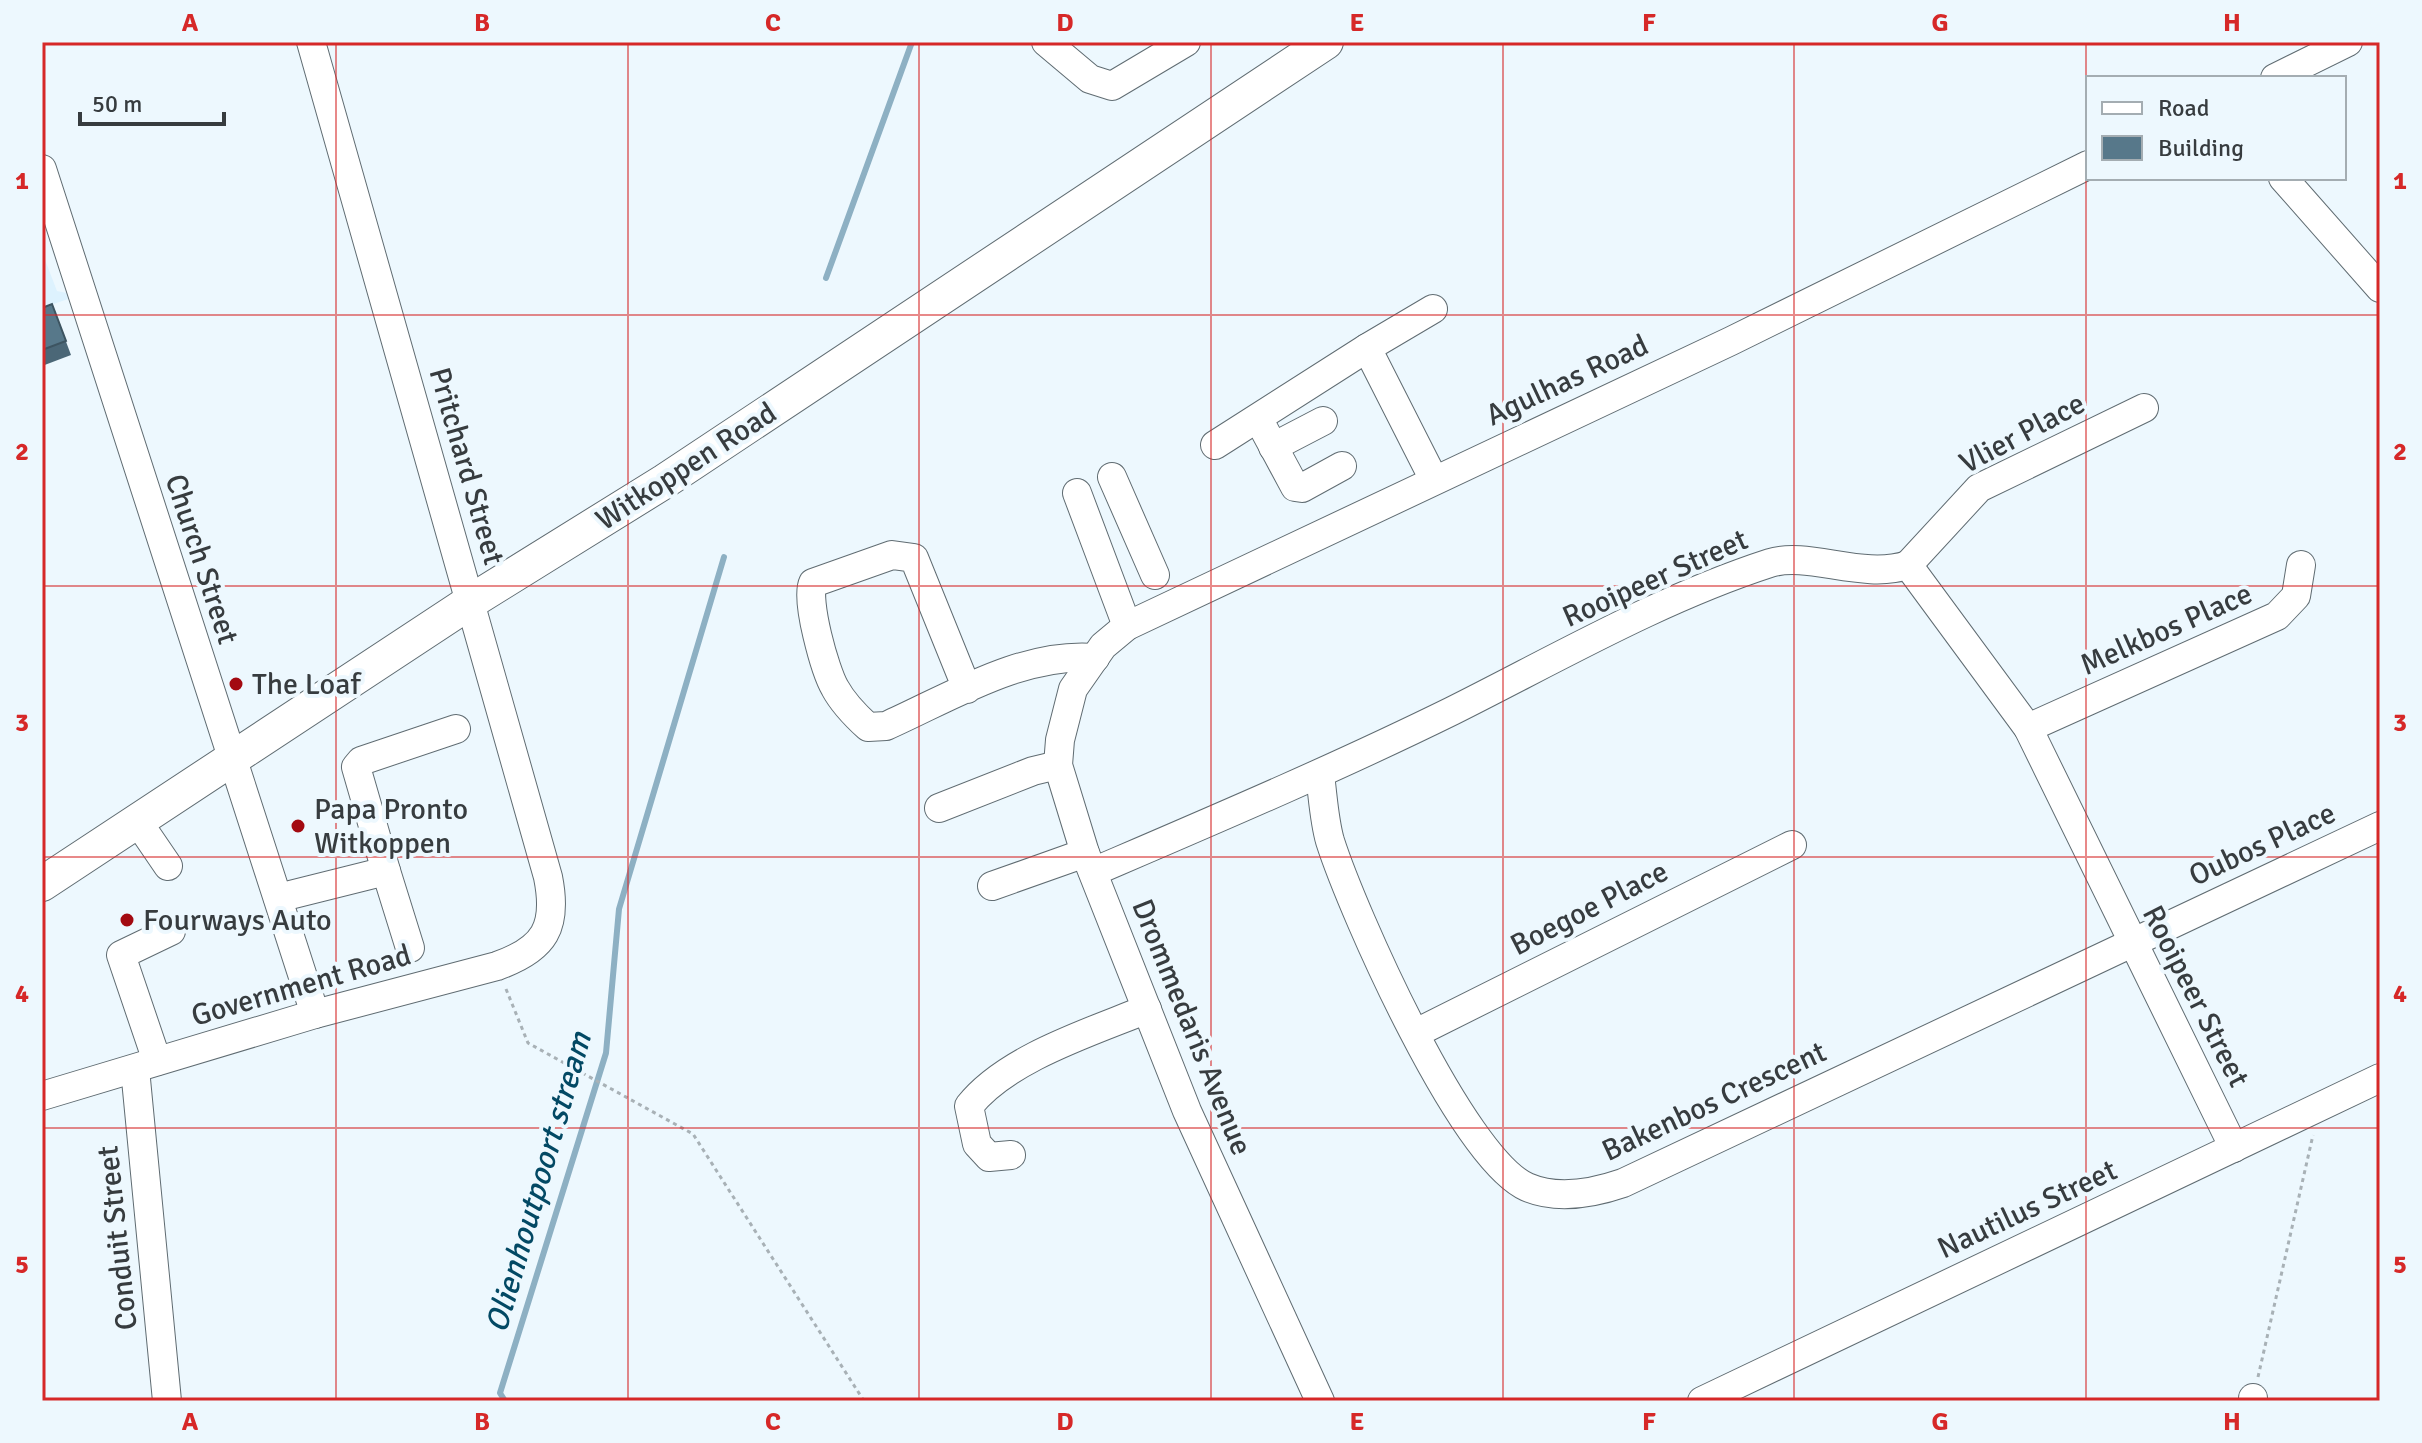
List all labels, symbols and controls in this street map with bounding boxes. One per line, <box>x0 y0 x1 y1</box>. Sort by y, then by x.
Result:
text: A <box>182 7 199 39</box>
text: B <box>474 7 490 39</box>
text: C <box>765 7 781 39</box>
text: D <box>1056 7 1074 39</box>
text: E <box>1350 7 1364 39</box>
text: F <box>1642 7 1656 39</box>
text: G <box>1931 7 1949 39</box>
text: H <box>2223 7 2241 39</box>
scale bar <box>80 76 224 126</box>
legend <box>2086 76 2346 180</box>
text: 50 m <box>92 89 142 119</box>
text: Road <box>2158 93 2209 123</box>
text: Building <box>2158 133 2244 163</box>
text: 1 <box>15 165 29 197</box>
text: 1 <box>2393 165 2407 197</box>
street label: Agulhas Road <box>1480 327 1654 434</box>
street label: Pritchard Street <box>421 363 512 569</box>
street label: Vlier Place <box>1953 385 2091 482</box>
street label: Witkoppen Road <box>589 394 784 539</box>
text: 2 <box>15 436 29 468</box>
text: 2 <box>2393 436 2407 468</box>
street label: Church Street <box>157 469 246 649</box>
street label: Rooipeer Street <box>1557 521 1753 636</box>
street label: Melkbos Place <box>2075 575 2258 684</box>
place label: The Loaf <box>252 666 362 703</box>
marker: The Loaf <box>227 675 245 693</box>
text: 3 <box>15 707 29 739</box>
text: 3 <box>2393 707 2407 739</box>
place label: Papa Pronto Witkoppen <box>314 791 468 862</box>
street label: Oubos Place <box>2183 794 2341 894</box>
marker: Papa Pronto Witkoppen <box>289 817 307 835</box>
street label: Boegoe Place <box>1504 853 1674 964</box>
street label: Drommedaris Avenue <box>1123 894 1260 1161</box>
street label: Rooipeer Street <box>2134 899 2257 1093</box>
place label: Fourways Auto <box>143 902 332 939</box>
marker: Fourways Auto <box>118 911 136 929</box>
street label: Government Road <box>187 936 415 1035</box>
text: 4 <box>15 978 29 1010</box>
text: 4 <box>2393 978 2407 1010</box>
water label: Olienhoutpoort stream <box>477 1026 600 1337</box>
street label: Bakenbos Crescent <box>1596 1033 1832 1170</box>
street label: Conduit Street <box>89 1144 146 1332</box>
street label: Nautilus Street <box>1932 1152 2123 1267</box>
text: 5 <box>15 1249 29 1281</box>
text: 5 <box>2393 1249 2407 1281</box>
text: A <box>182 1406 199 1438</box>
text: B <box>474 1406 490 1438</box>
text: C <box>765 1406 781 1438</box>
text: D <box>1056 1406 1074 1438</box>
text: E <box>1350 1406 1364 1438</box>
text: F <box>1642 1406 1656 1438</box>
text: G <box>1931 1406 1949 1438</box>
text: H <box>2223 1406 2241 1438</box>

